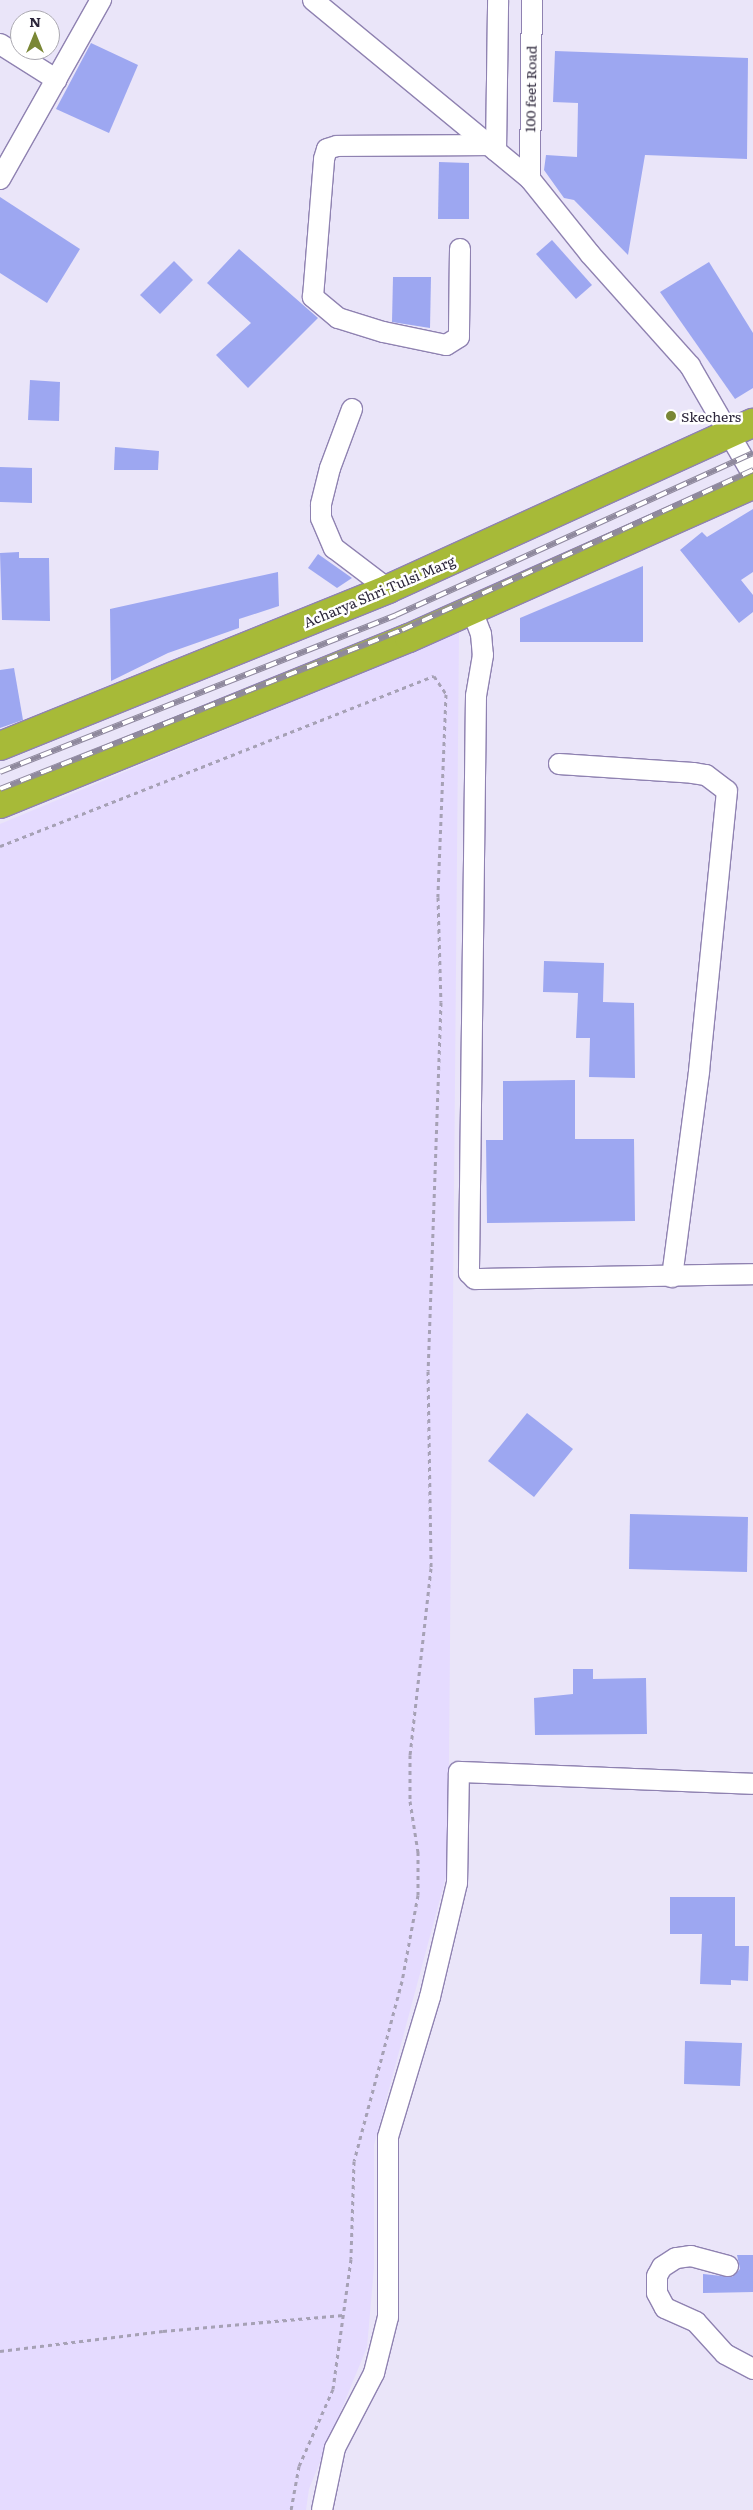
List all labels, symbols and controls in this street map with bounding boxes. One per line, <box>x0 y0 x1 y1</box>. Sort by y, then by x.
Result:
north arrow <box>10 10 60 60</box>
text: N <box>29 11 41 31</box>
street label: 100 feet Road <box>521 46 539 132</box>
place label: Skechers <box>681 408 741 424</box>
marker: Skechers <box>665 410 677 422</box>
street label: Acharya Shri Tulsi Marg <box>301 551 457 631</box>

